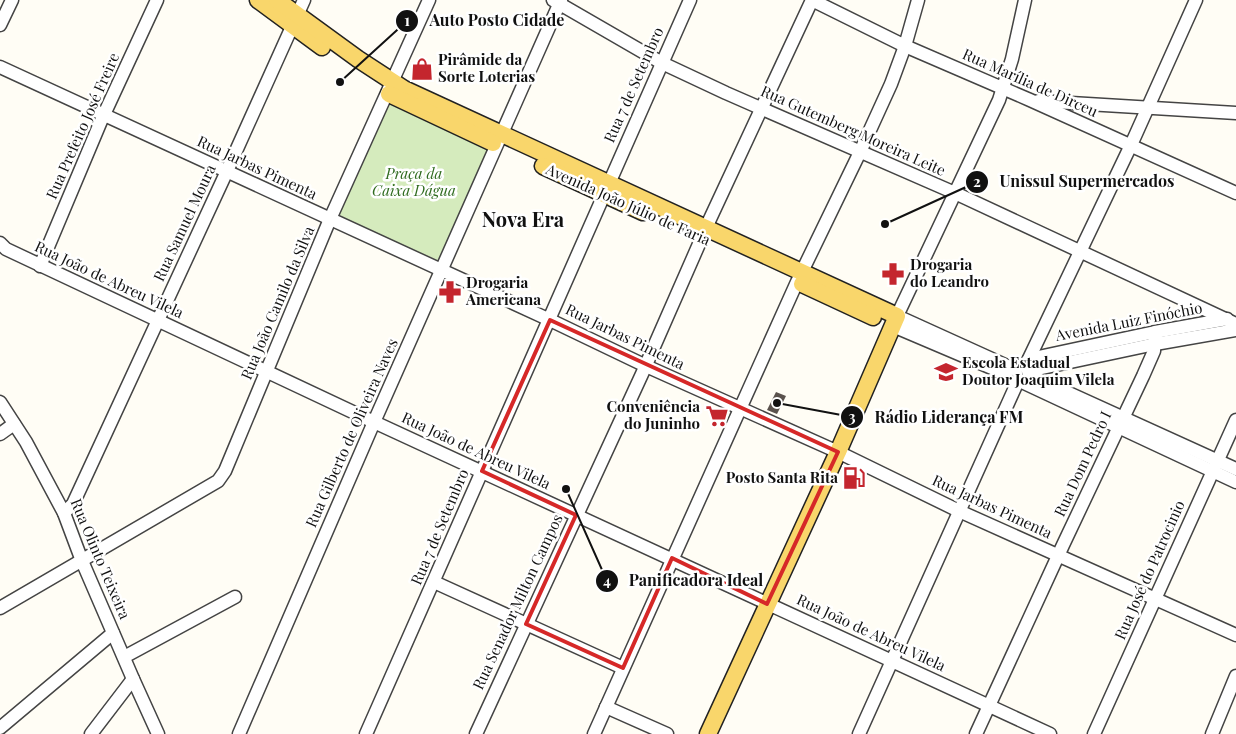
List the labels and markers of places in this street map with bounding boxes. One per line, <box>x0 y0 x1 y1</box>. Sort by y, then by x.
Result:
callout: Auto Posto Cidade <box>395 5 574 36</box>
place label: Pirâmide da Sorte Loterias <box>438 49 535 86</box>
shop icon: Pirâmide da Sorte Loterias <box>409 56 435 82</box>
callout: Unissul Supermercados <box>964 166 1184 197</box>
place label: Drogaria do Leandro <box>910 254 989 291</box>
pharmacy icon: Drogaria do Leandro <box>880 261 906 287</box>
place label: Drogaria Americana <box>465 272 541 309</box>
pharmacy icon: Drogaria Americana <box>437 279 463 305</box>
place label: Escola Estadual Doutor Joaquim Vilela <box>962 352 1115 389</box>
school or university icon: Escola Estadual Doutor Joaquim Vilela <box>933 359 959 385</box>
place label: Conveniência do Juninho <box>606 396 700 433</box>
callout: Rádio Liderança FM <box>839 402 1033 433</box>
supermarket icon: Conveniência do Juninho <box>704 403 730 429</box>
fuel station icon: Posto Santa Rita <box>841 465 867 491</box>
place label: Posto Santa Rita <box>726 467 838 487</box>
callout: Panificadora Ideal <box>594 565 774 596</box>

